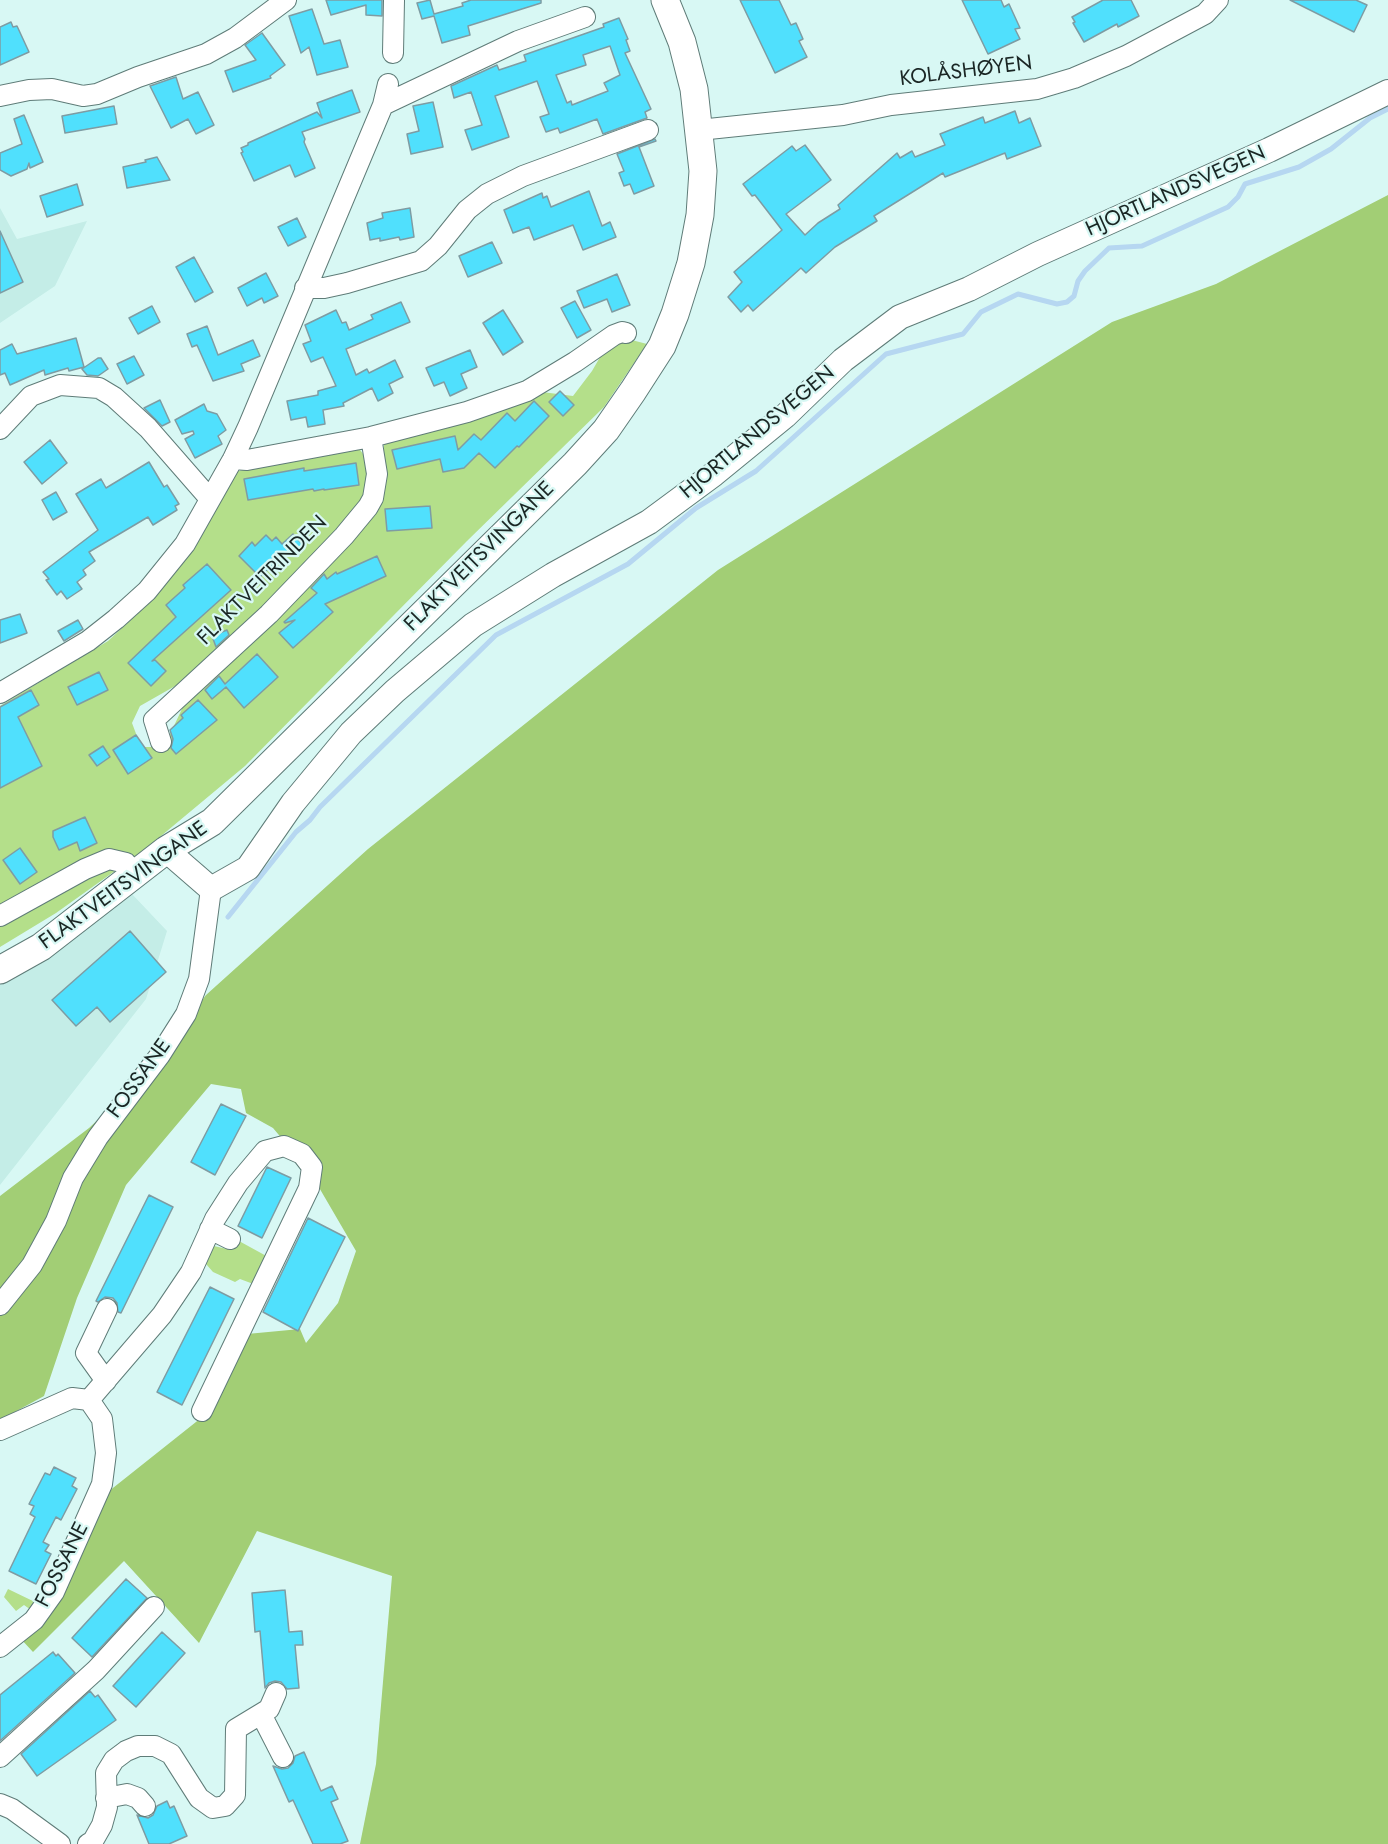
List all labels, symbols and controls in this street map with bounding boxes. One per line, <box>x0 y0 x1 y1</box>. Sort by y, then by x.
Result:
street label: KOLÅSHØYEN <box>898 51 1034 93</box>
street label: HJORTLANDSVEGEN <box>1082 141 1270 243</box>
street label: HJORTLANDSVEGEN <box>676 361 840 505</box>
street label: FLAKTVEITSVINGANE <box>400 477 560 637</box>
street label: FLAKTVEITRINDEN <box>193 511 333 651</box>
street label: FLAKTVEITSVINGANE <box>35 817 213 955</box>
street label: FOSSANE <box>103 1034 177 1124</box>
street label: FOSSANE <box>31 1518 95 1612</box>

